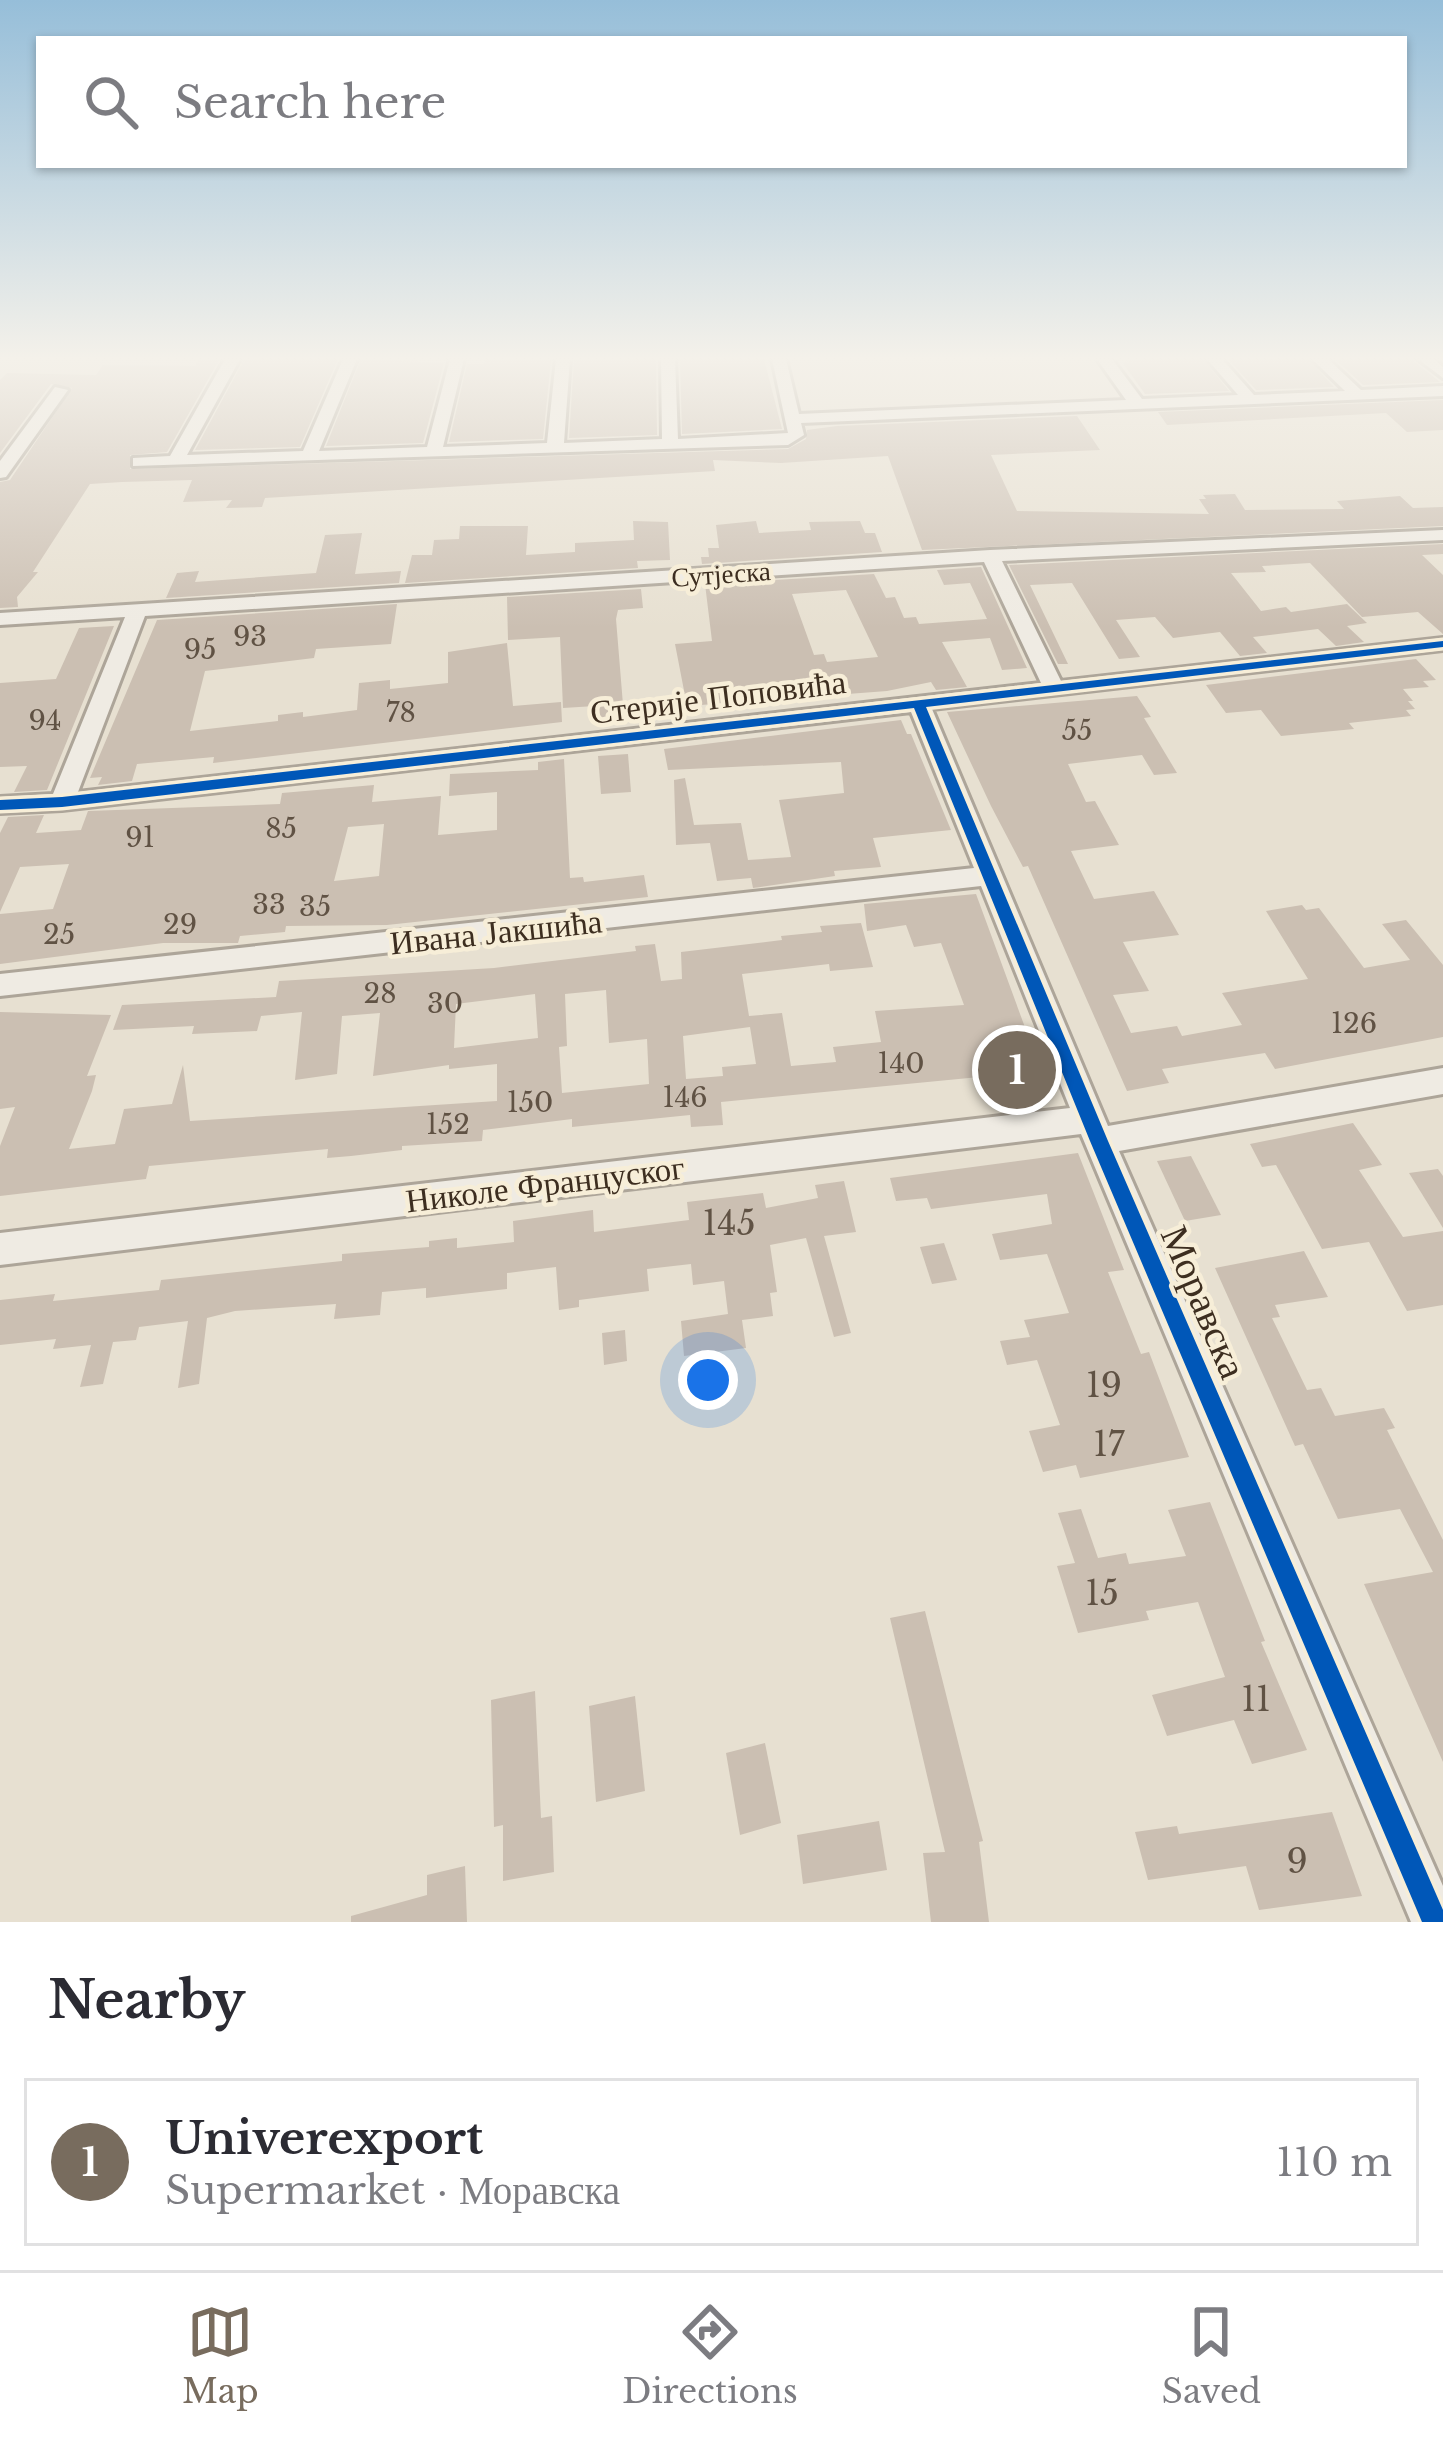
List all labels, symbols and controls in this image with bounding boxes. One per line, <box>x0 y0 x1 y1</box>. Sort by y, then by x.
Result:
search box <box>36 36 1407 168</box>
icon: search <box>78 69 144 135</box>
text: Search here <box>174 74 446 130</box>
street label: Сутјеска <box>670 554 772 594</box>
house number: 93 <box>233 620 267 653</box>
house number: 95 <box>184 633 216 666</box>
street label: Стерије Поповића <box>588 661 848 733</box>
house number: 78 <box>386 696 416 729</box>
house number: 94 <box>28 704 62 737</box>
house number: 55 <box>1062 714 1092 747</box>
house number: 85 <box>265 812 297 845</box>
house number: 91 <box>125 821 155 854</box>
house number: 33 <box>252 888 286 921</box>
house number: 35 <box>299 890 331 923</box>
street label: Ивана Јакшића <box>388 900 604 964</box>
house number: 29 <box>163 908 197 941</box>
house number: 25 <box>43 918 75 951</box>
house number: 28 <box>364 977 397 1010</box>
house number: 30 <box>427 987 463 1020</box>
house number: 126 <box>1331 1007 1377 1040</box>
pin: 1 <box>978 1025 1056 1115</box>
house number: 140 <box>877 1047 925 1080</box>
house number: 146 <box>662 1081 708 1114</box>
house number: 150 <box>507 1086 553 1119</box>
house number: 152 <box>426 1108 470 1141</box>
street label: Николе Француског <box>403 1147 687 1221</box>
house number: 145 <box>703 1203 755 1244</box>
street label: Моравска <box>1150 1218 1258 1386</box>
your location <box>678 1350 738 1410</box>
house number: 19 <box>1086 1365 1122 1406</box>
house number: 17 <box>1093 1424 1125 1465</box>
house number: 15 <box>1085 1573 1119 1614</box>
house number: 11 <box>1241 1679 1271 1720</box>
house number: 9 <box>1286 1841 1308 1882</box>
text: Nearby <box>48 1969 245 2032</box>
text: Univerexport <box>165 2110 483 2166</box>
text: 1 <box>81 2138 99 2187</box>
text: 110 m <box>1276 2138 1392 2187</box>
text: Supermarket · Моравска <box>165 2166 620 2215</box>
tab: Map <box>182 2299 259 2412</box>
tab: Directions <box>622 2299 798 2412</box>
tab: Saved <box>1162 2299 1261 2412</box>

